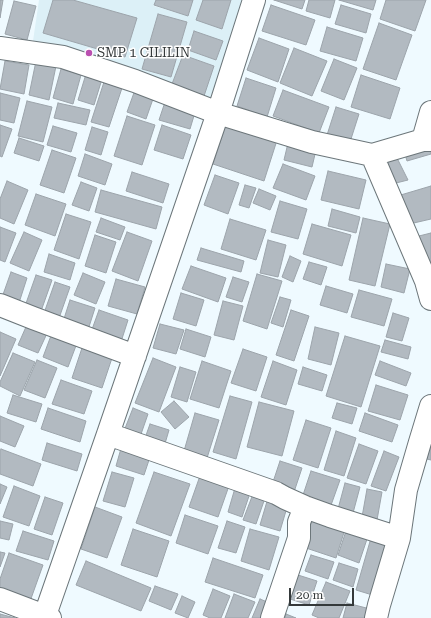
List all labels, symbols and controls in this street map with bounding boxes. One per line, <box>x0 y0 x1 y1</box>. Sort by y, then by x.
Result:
place label: SMP 1 CILILIN <box>97 45 190 61</box>
marker: SMP 1 CILILIN <box>84 48 94 58</box>
scale bar <box>291 580 356 606</box>
text: 20 m <box>296 588 323 602</box>

